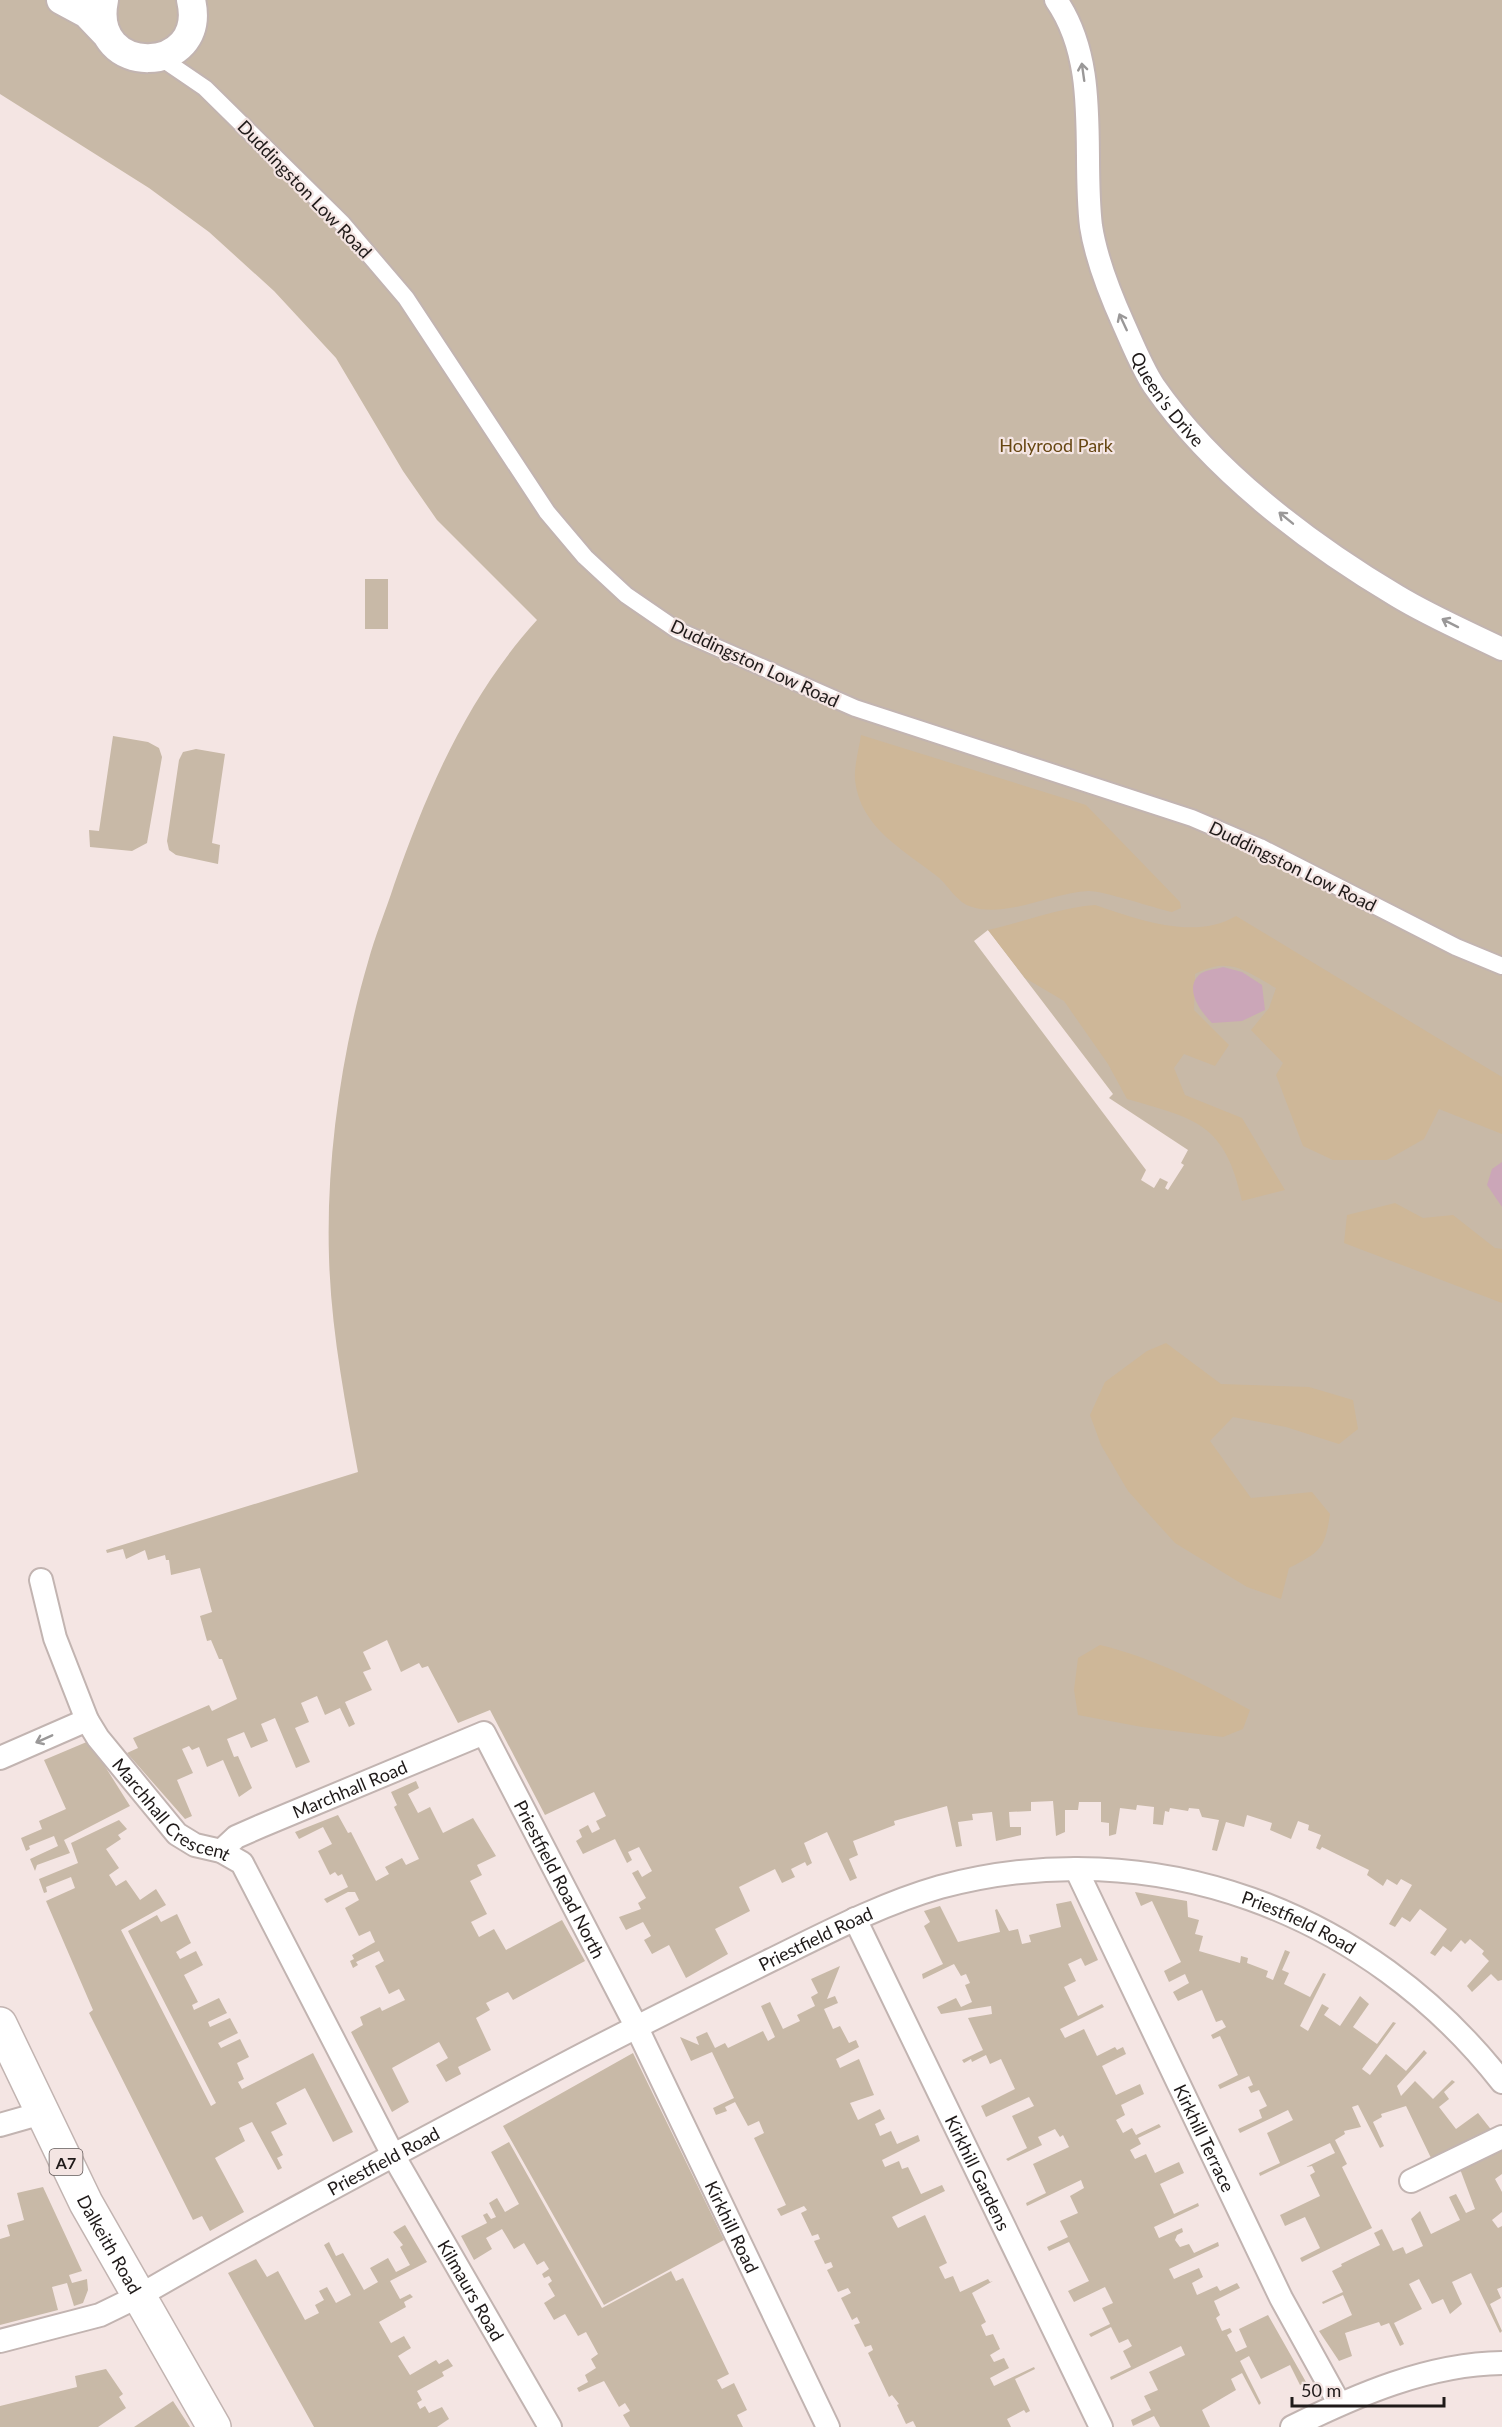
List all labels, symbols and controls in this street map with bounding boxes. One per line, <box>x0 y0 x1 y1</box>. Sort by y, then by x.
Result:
one-way arrow <box>1078 62 1089 82</box>
street label: Duddingston Low Road <box>233 115 377 263</box>
one-way arrow <box>1117 314 1129 332</box>
street label: Queen's Drive <box>1126 348 1209 451</box>
park label: Holyrood Park <box>999 434 1114 456</box>
one-way arrow <box>1278 511 1294 524</box>
street label: Duddingston Low Road <box>667 614 843 712</box>
one-way arrow <box>1441 617 1459 628</box>
street label: Duddingston Low Road <box>1206 816 1380 916</box>
one-way arrow <box>35 1734 53 1745</box>
street label: Marchhall Crescent <box>108 1754 235 1865</box>
street label: Marchhall Road <box>289 1755 410 1823</box>
street label: Priestfield Road North <box>510 1796 610 1962</box>
street label: Priestfield Road <box>1239 1886 1360 1958</box>
street label: Priestfield Road <box>755 1902 876 1975</box>
street label: Kirkhill Terrace <box>1169 2080 1240 2195</box>
street label: Kirkhill Gardens <box>941 2112 1015 2234</box>
street label: Priestfield Road <box>323 2122 443 2200</box>
road number: A7 <box>50 2149 82 2175</box>
street label: Kirkhill Road <box>701 2177 763 2276</box>
street label: Dalkeith Road <box>73 2191 146 2297</box>
street label: Kilmaurs Road <box>433 2236 509 2345</box>
scale bar <box>1292 2370 1444 2408</box>
text: 50 m <box>1301 2379 1341 2401</box>

